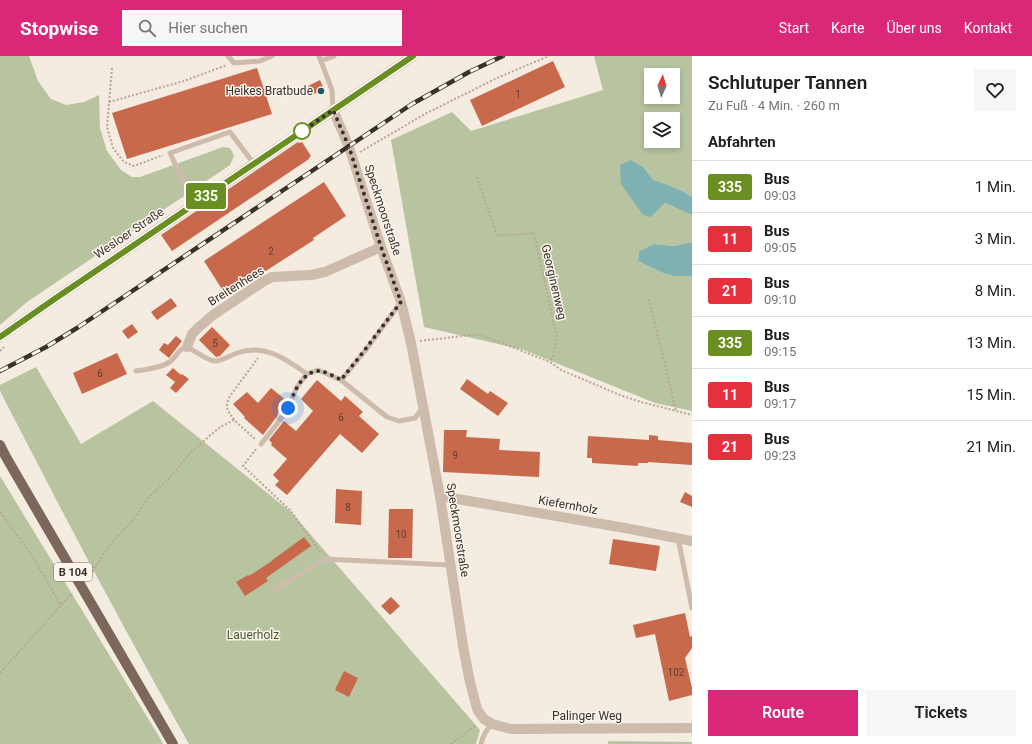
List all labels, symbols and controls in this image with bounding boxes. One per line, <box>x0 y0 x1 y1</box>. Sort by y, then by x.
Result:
search box <box>122 10 402 46</box>
text: Stopwise <box>20 17 98 40</box>
icon: search <box>136 17 158 39</box>
text: Hier suchen <box>168 19 248 37</box>
text: Start <box>779 20 809 36</box>
text: Karte <box>831 20 865 36</box>
text: Über uns <box>887 20 942 36</box>
text: Kontakt <box>964 20 1012 36</box>
north arrow <box>644 68 680 104</box>
map controls <box>644 68 680 148</box>
button: heart <box>974 69 1016 111</box>
text: Schlutuper Tannen <box>708 71 867 94</box>
place label: Heikes Bratbude <box>225 84 313 98</box>
marker: Heikes Bratbude <box>316 86 326 96</box>
house number: 1 <box>515 89 521 100</box>
text: Zu Fuß · 4 Min. · 260 m <box>708 98 840 113</box>
button: layers <box>644 112 680 148</box>
unlabelled marker <box>293 122 311 140</box>
text: Abfahrten <box>708 133 776 151</box>
street label: Speckmoorstraße <box>362 163 404 257</box>
text: Bus <box>764 170 790 188</box>
text: 1 Min. <box>975 178 1016 196</box>
text: 335 <box>718 179 742 195</box>
line badge: 335 <box>183 183 229 209</box>
text: 335 <box>194 188 218 204</box>
text: 09:03 <box>764 188 796 203</box>
street label: Wesloer Straße <box>91 205 167 261</box>
text: Bus <box>764 222 790 240</box>
text: 3 Min. <box>975 230 1016 248</box>
text: 11 <box>722 231 738 247</box>
text: 09:05 <box>764 240 796 255</box>
street label: Georginenweg <box>539 243 569 321</box>
house number: 2 <box>268 246 274 257</box>
street label: Breitenhees <box>206 263 266 309</box>
text: Bus <box>764 274 790 292</box>
text: 8 Min. <box>975 282 1016 300</box>
text: 21 <box>722 283 738 299</box>
text: 09:10 <box>764 292 796 307</box>
text: Bus <box>764 326 790 344</box>
text: 13 Min. <box>966 334 1016 352</box>
text: 335 <box>718 335 742 351</box>
house number: 5 <box>212 338 218 349</box>
text: 09:15 <box>764 344 796 359</box>
house number: 6 <box>97 368 103 379</box>
text: Bus <box>764 378 790 396</box>
text: 15 Min. <box>966 386 1016 404</box>
text: 11 <box>722 387 738 403</box>
text: 09:17 <box>764 396 796 411</box>
your location <box>278 398 298 418</box>
house number: 6 <box>338 412 344 423</box>
text: Bus <box>764 430 790 448</box>
text: 21 Min. <box>966 438 1016 456</box>
text: 21 <box>722 439 738 455</box>
text: 09:23 <box>764 448 796 463</box>
house number: 9 <box>452 450 458 461</box>
street label: Speckmoorstraße <box>444 482 472 578</box>
street label: Kiefernholz <box>537 493 599 517</box>
house number: 8 <box>345 502 351 513</box>
house number: 10 <box>395 529 407 540</box>
road number: B 104 <box>54 563 92 581</box>
park label: Lauerholz <box>227 628 279 642</box>
house number: 102 <box>668 667 685 678</box>
button: Route <box>708 690 858 736</box>
button: Tickets <box>866 690 1016 736</box>
street label: Palinger Weg <box>552 709 622 723</box>

